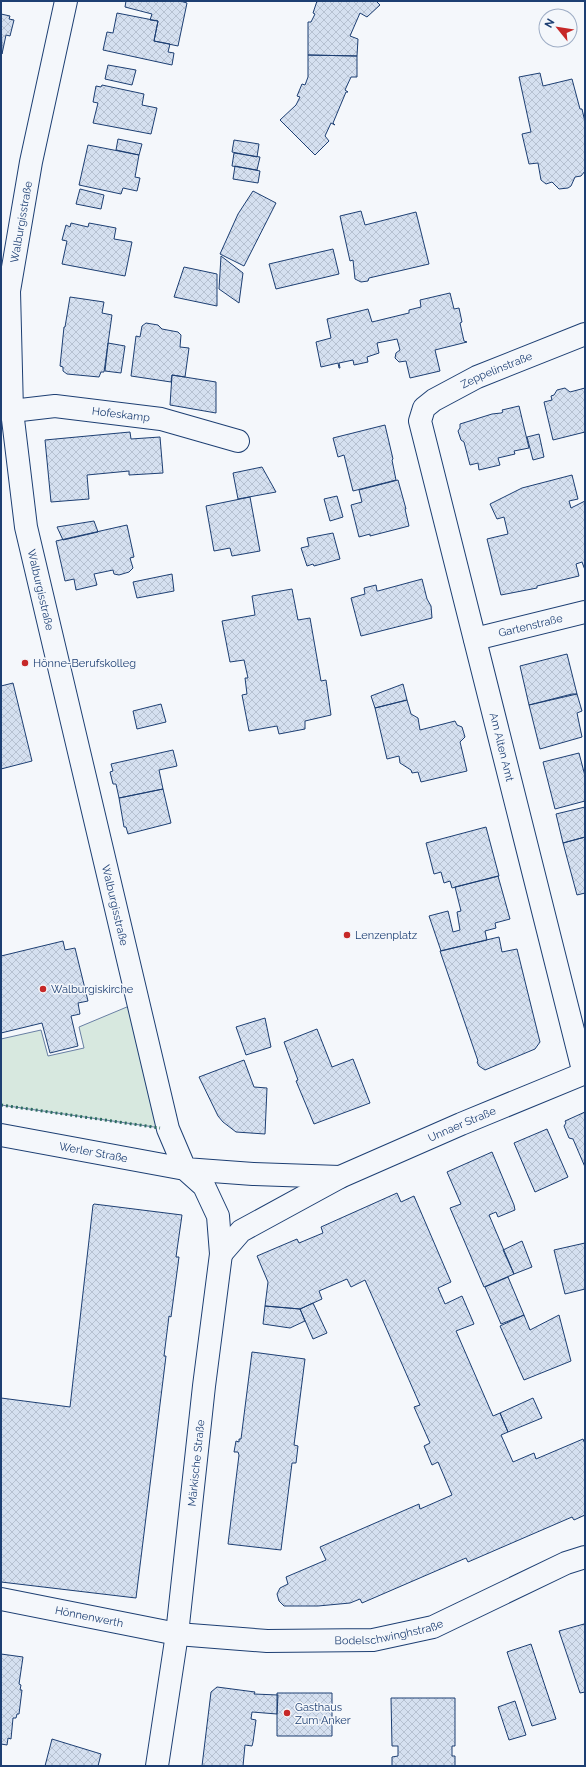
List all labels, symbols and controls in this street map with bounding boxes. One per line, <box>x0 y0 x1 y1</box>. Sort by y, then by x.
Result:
north arrow <box>538 8 578 48</box>
text: N <box>542 16 558 30</box>
street label: Walburgisstraße <box>8 180 35 264</box>
street label: Zeppelinstraße <box>459 349 535 392</box>
street label: Hofeskamp <box>91 405 151 425</box>
street label: Walburgisstraße <box>24 548 56 632</box>
street label: Gartenstraße <box>497 612 564 640</box>
place label: Hönne-Berufskolleg <box>33 657 136 670</box>
marker: Hönne-Berufskolleg <box>20 658 30 668</box>
street label: Am Alten Amt <box>487 711 516 783</box>
street label: Walburgisstraße <box>99 863 131 948</box>
place label: Lenzenplatz <box>355 929 418 942</box>
marker: Lenzenplatz <box>342 930 352 940</box>
place label: Walburgiskirche <box>51 983 134 996</box>
marker: Walburgiskirche <box>38 984 48 994</box>
street label: Unnaer Straße <box>426 1104 498 1145</box>
street label: Werler Straße <box>58 1140 129 1165</box>
street label: Märkische Straße <box>185 1418 208 1507</box>
street label: Hönnenwerth <box>54 1604 124 1630</box>
street label: Bodelschwinghstraße <box>335 1617 446 1647</box>
place label: Gasthaus Zum Anker <box>295 1701 351 1727</box>
marker: Gasthaus Zum Anker <box>282 1708 292 1718</box>

